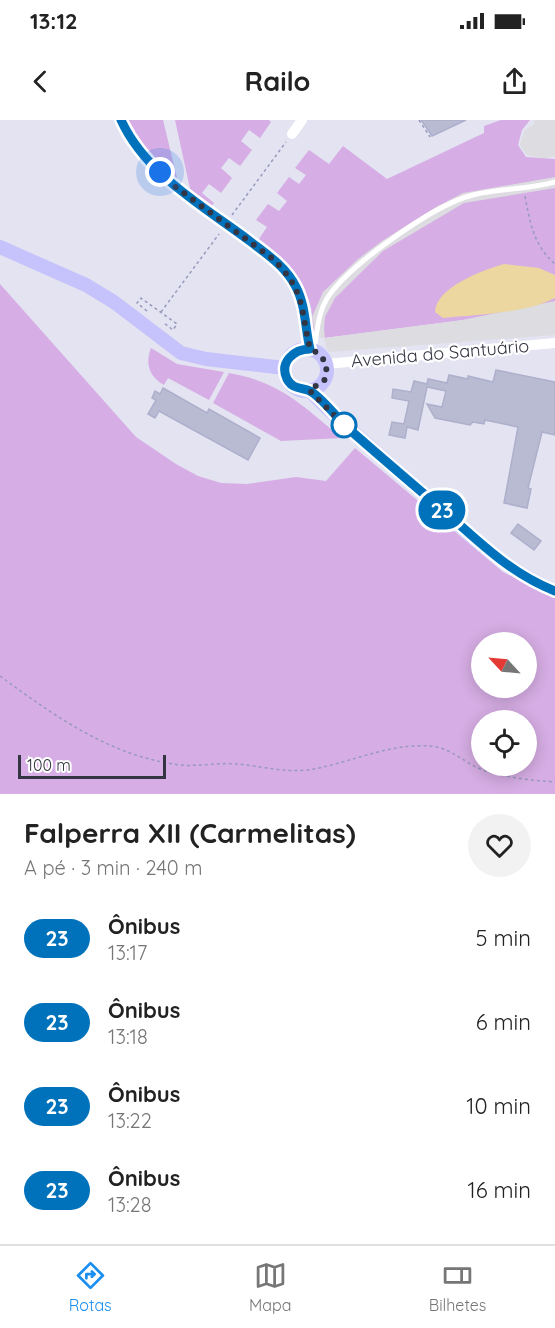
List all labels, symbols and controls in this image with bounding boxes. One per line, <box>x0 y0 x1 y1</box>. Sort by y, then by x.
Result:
text: 13:12 <box>30 7 77 35</box>
text: Railo <box>245 64 310 98</box>
icon: back <box>24 65 57 98</box>
icon: share <box>498 65 531 98</box>
your location <box>145 157 175 187</box>
street label: Avenida do Santuário <box>350 334 530 372</box>
unlabelled marker <box>331 412 357 438</box>
line badge: 23 <box>415 490 469 530</box>
text: 23 <box>430 497 454 523</box>
north arrow <box>471 632 537 698</box>
map controls <box>471 632 537 776</box>
button: locate <box>471 710 537 776</box>
scale bar <box>18 752 166 780</box>
text: 100 m <box>27 755 71 775</box>
button: heart <box>468 814 531 877</box>
text: Falperra XII (Carmelitas) <box>24 815 356 850</box>
text: A pé · 3 min · 240 m <box>24 855 202 880</box>
text: Ônibus <box>108 912 180 940</box>
text: 5 min <box>476 924 531 952</box>
text: 23 <box>45 925 69 951</box>
text: 13:17 <box>108 940 147 965</box>
text: Ônibus <box>108 996 180 1024</box>
text: 6 min <box>476 1008 531 1036</box>
text: 23 <box>45 1009 69 1035</box>
text: 13:18 <box>108 1024 148 1049</box>
text: Ônibus <box>108 1080 180 1108</box>
text: 10 min <box>466 1092 531 1120</box>
text: 23 <box>45 1093 69 1119</box>
text: 13:22 <box>108 1108 152 1133</box>
text: Ônibus <box>108 1164 180 1192</box>
text: 16 min <box>468 1176 531 1204</box>
text: 23 <box>45 1177 69 1203</box>
text: 13:28 <box>108 1192 152 1217</box>
tab: Rotas <box>69 1259 112 1315</box>
tab: Mapa <box>249 1259 291 1315</box>
tab: Bilhetes <box>429 1259 486 1315</box>

